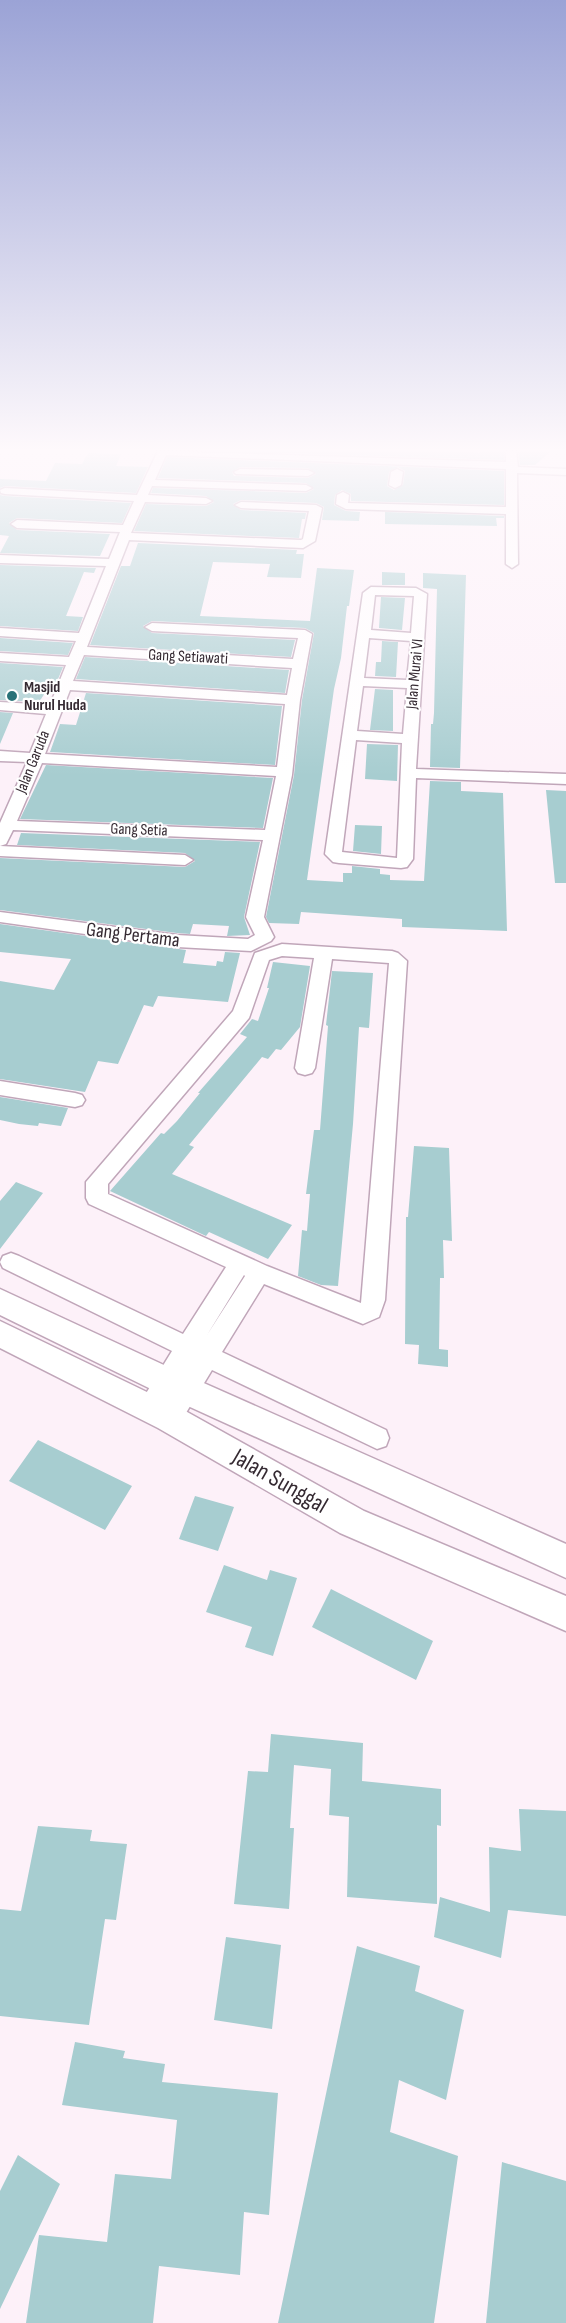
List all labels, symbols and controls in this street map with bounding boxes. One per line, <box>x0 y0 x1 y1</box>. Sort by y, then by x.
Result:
street label: Jalan Murai VI <box>402 638 428 711</box>
street label: Gang Setiawati <box>148 645 228 669</box>
place label: Masjid Nurul Huda <box>24 678 86 715</box>
marker: Masjid Nurul Huda <box>5 689 19 703</box>
street label: Jalan Garuda <box>11 728 54 797</box>
street label: Gang Setia <box>110 820 168 840</box>
street label: Gang Pertama <box>85 917 181 953</box>
street label: Jalan Sunggal <box>226 1442 333 1520</box>

